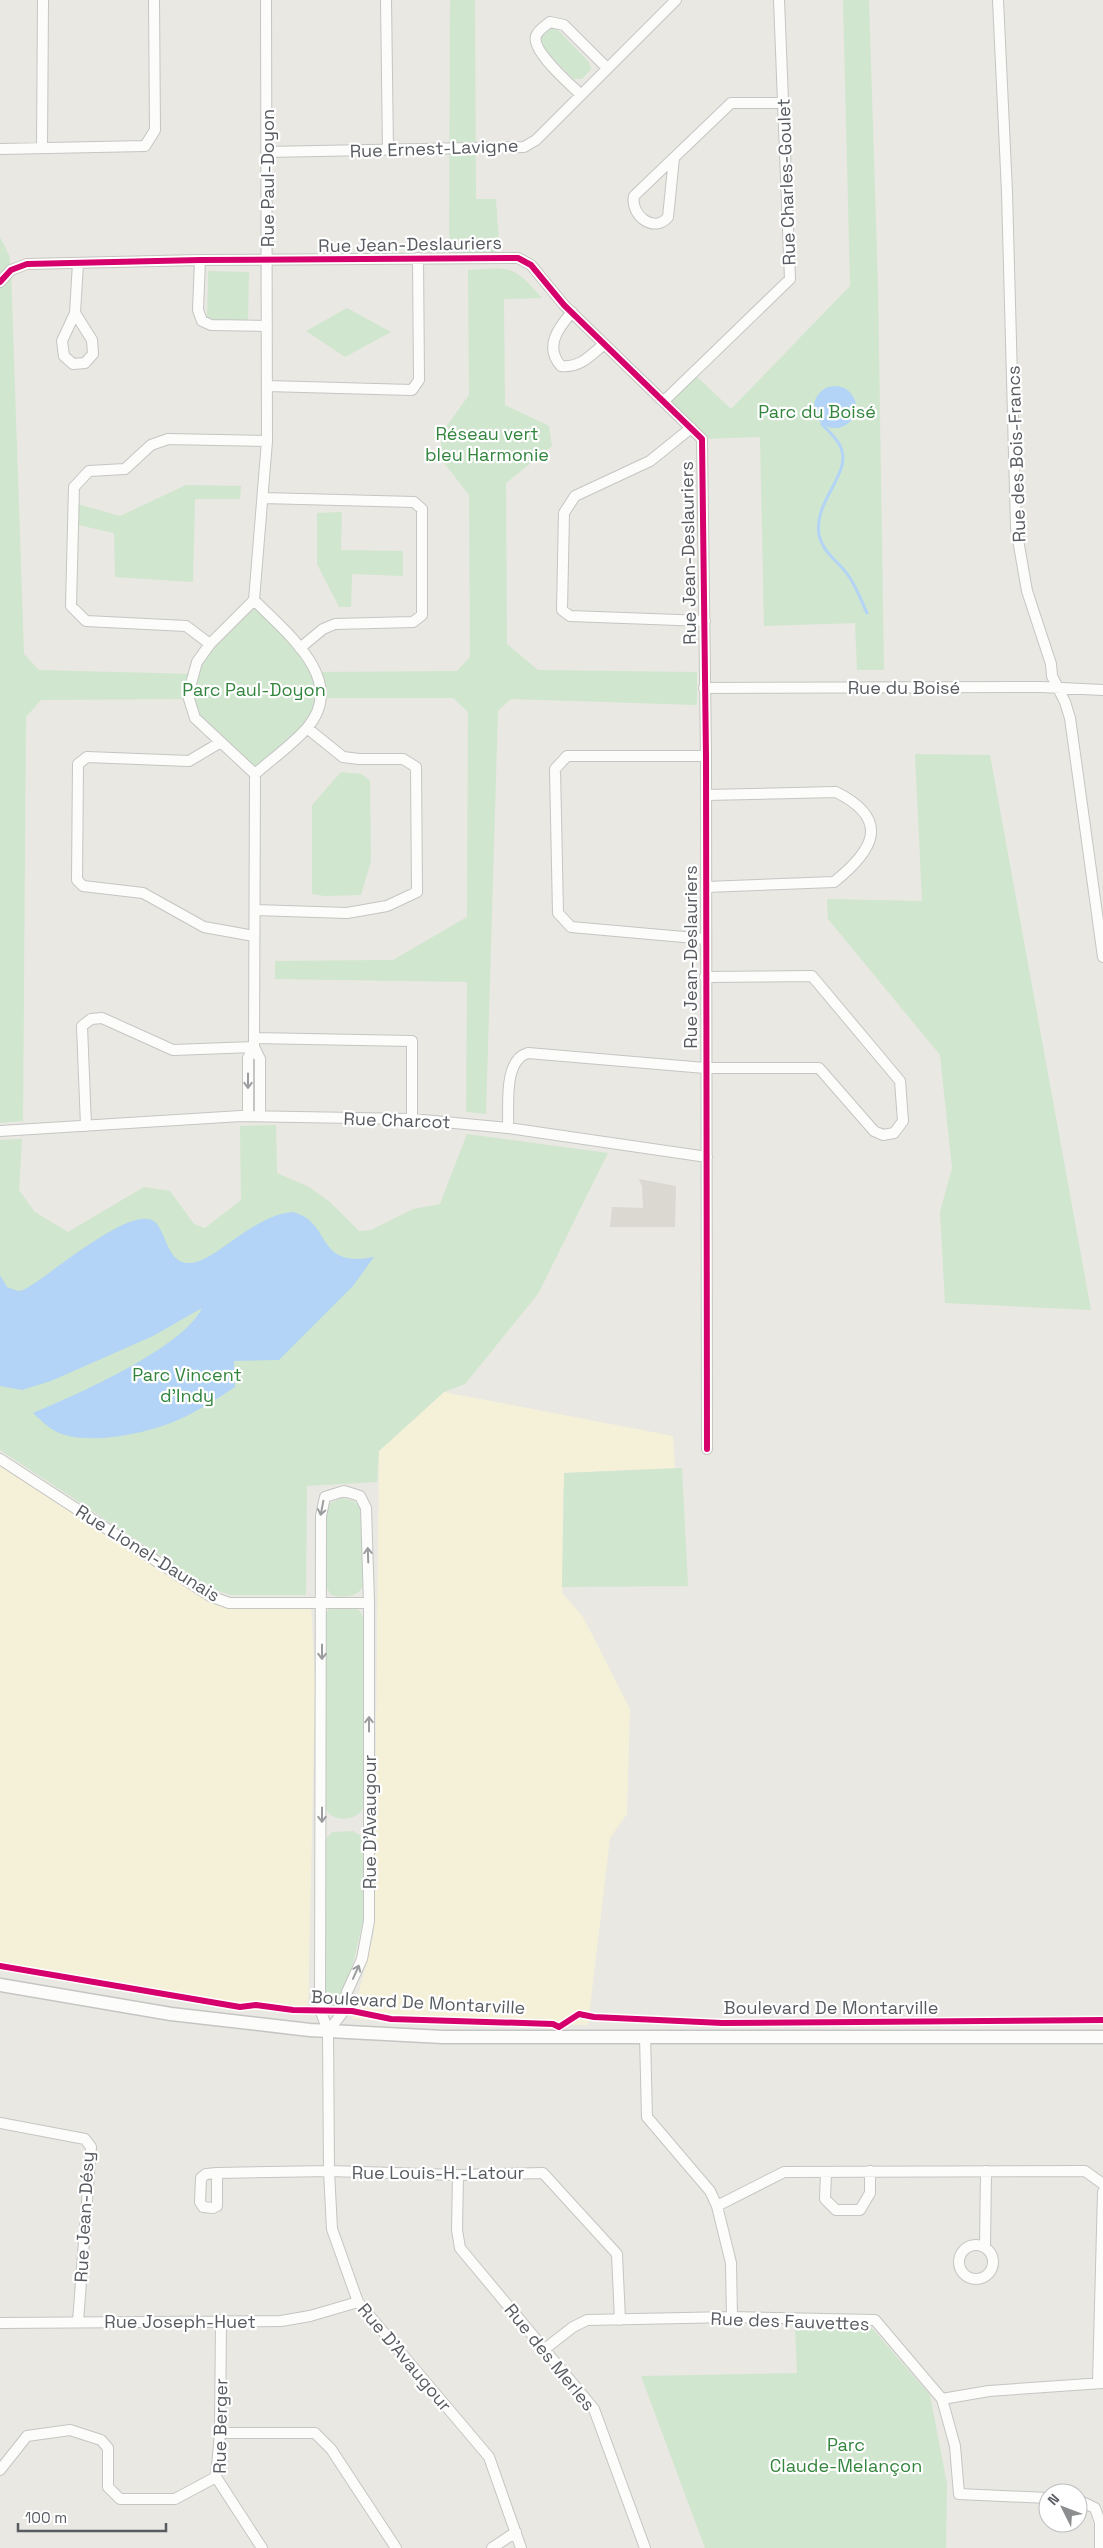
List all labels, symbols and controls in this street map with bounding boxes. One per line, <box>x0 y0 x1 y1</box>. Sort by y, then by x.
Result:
street label: Rue Charles-Goulet <box>772 98 800 266</box>
street label: Rue Paul-Doyon <box>256 109 279 247</box>
street label: Rue Ernest-Lavigne <box>349 134 519 162</box>
street label: Rue Jean-Deslauriers <box>318 231 502 257</box>
street label: Rue des Bois-Francs <box>1001 365 1031 543</box>
park label: Parc du Boisé <box>758 400 876 423</box>
park label: Réseau vert bleu Harmonie <box>425 422 549 466</box>
street label: Rue Jean-Deslauriers <box>675 461 701 645</box>
street label: Rue du Boisé <box>848 676 960 699</box>
park label: Parc Paul-Doyon <box>182 678 326 701</box>
street label: Rue Jean-Deslauriers <box>679 865 702 1049</box>
one-way arrow <box>243 1072 253 1088</box>
street label: Rue Charcot <box>343 1107 451 1133</box>
park label: Parc Vincent d'Indy <box>132 1363 242 1407</box>
street label: Rue Lionel-Daunais <box>72 1499 224 1607</box>
one-way arrow <box>317 1499 327 1515</box>
one-way arrow <box>363 1547 372 1563</box>
one-way arrow <box>317 1644 327 1660</box>
one-way arrow <box>364 1716 374 1732</box>
street label: Rue D'Avaugour <box>358 1755 381 1889</box>
one-way arrow <box>317 1806 327 1822</box>
one-way arrow <box>352 1965 362 1980</box>
street label: Boulevard De Montarville <box>310 1985 526 2019</box>
street label: Boulevard De Montarville <box>724 1996 938 2019</box>
street label: Rue Jean-Désy <box>69 2151 99 2283</box>
street label: Rue Louis-H.-Latour <box>352 2161 525 2184</box>
street label: Rue D'Avaugour <box>353 2298 457 2416</box>
street label: Rue des Merles <box>500 2299 600 2415</box>
street label: Rue des Fauvettes <box>710 2307 870 2335</box>
street label: Rue Joseph-Huet <box>104 2310 256 2333</box>
street label: Rue Berger <box>208 2378 232 2474</box>
park label: Parc Claude-Melançon <box>770 2433 922 2477</box>
north arrow <box>1038 2483 1088 2533</box>
text: N <box>1044 2490 1063 2509</box>
scale bar <box>18 2500 165 2532</box>
text: 100 m <box>25 2508 67 2527</box>

